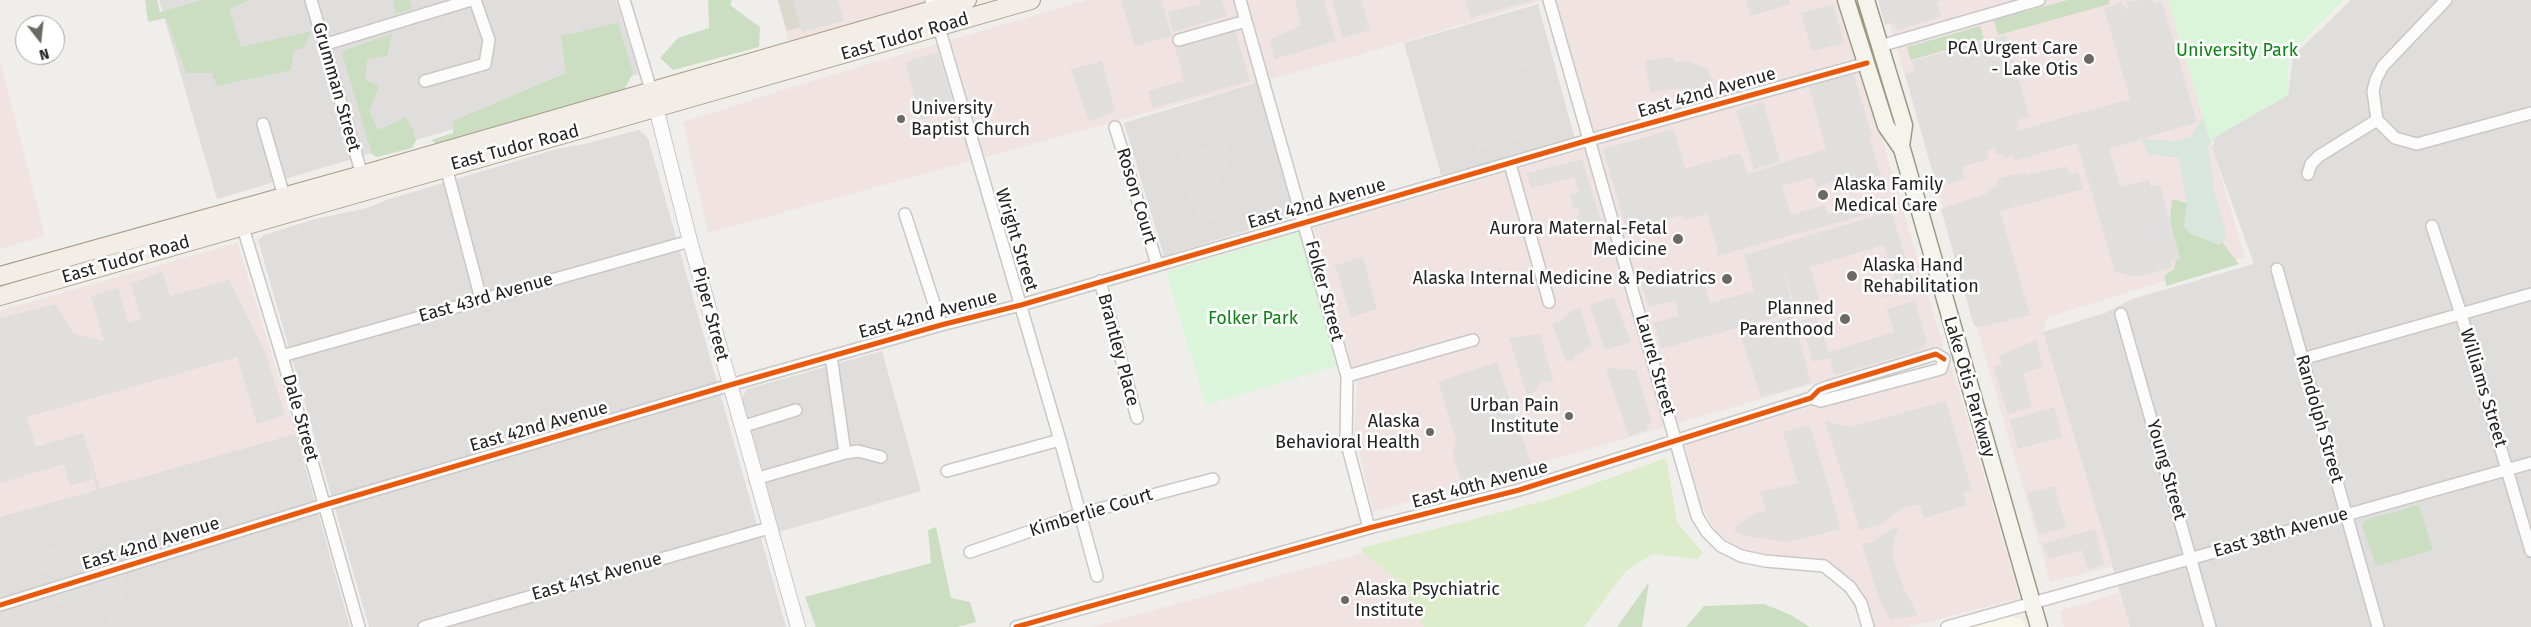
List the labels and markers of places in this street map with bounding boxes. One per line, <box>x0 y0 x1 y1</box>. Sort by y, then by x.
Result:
place label: PCA Urgent Care - Lake Otis <box>1947 38 2078 80</box>
marker: PCA Urgent Care - Lake Otis <box>2082 52 2096 66</box>
place label: University Baptist Church <box>911 98 1030 140</box>
marker: University Baptist Church <box>895 113 907 125</box>
place label: Alaska Family Medical Care <box>1834 174 1943 216</box>
marker: Alaska Family Medical Care <box>1816 188 1830 202</box>
place label: Aurora Maternal-Fetal Medicine <box>1490 218 1667 260</box>
marker: Aurora Maternal-Fetal Medicine <box>1671 232 1685 246</box>
place label: Alaska Hand Rehabilitation <box>1863 255 1979 298</box>
place label: Alaska Internal Medicine & Pediatrics <box>1413 268 1716 290</box>
marker: Alaska Hand Rehabilitation <box>1845 269 1859 283</box>
marker: Alaska Internal Medicine & Pediatrics <box>1720 272 1734 286</box>
place label: Planned Parenthood <box>1739 298 1834 340</box>
marker: Planned Parenthood <box>1838 312 1852 326</box>
place label: Urban Pain Institute <box>1470 395 1559 438</box>
marker: Urban Pain Institute <box>1563 410 1575 422</box>
place label: Alaska Behavioral Health <box>1275 411 1420 454</box>
marker: Alaska Behavioral Health <box>1424 426 1436 438</box>
place label: Alaska Psychiatric Institute <box>1355 579 1500 622</box>
marker: Alaska Psychiatric Institute <box>1339 594 1351 606</box>

